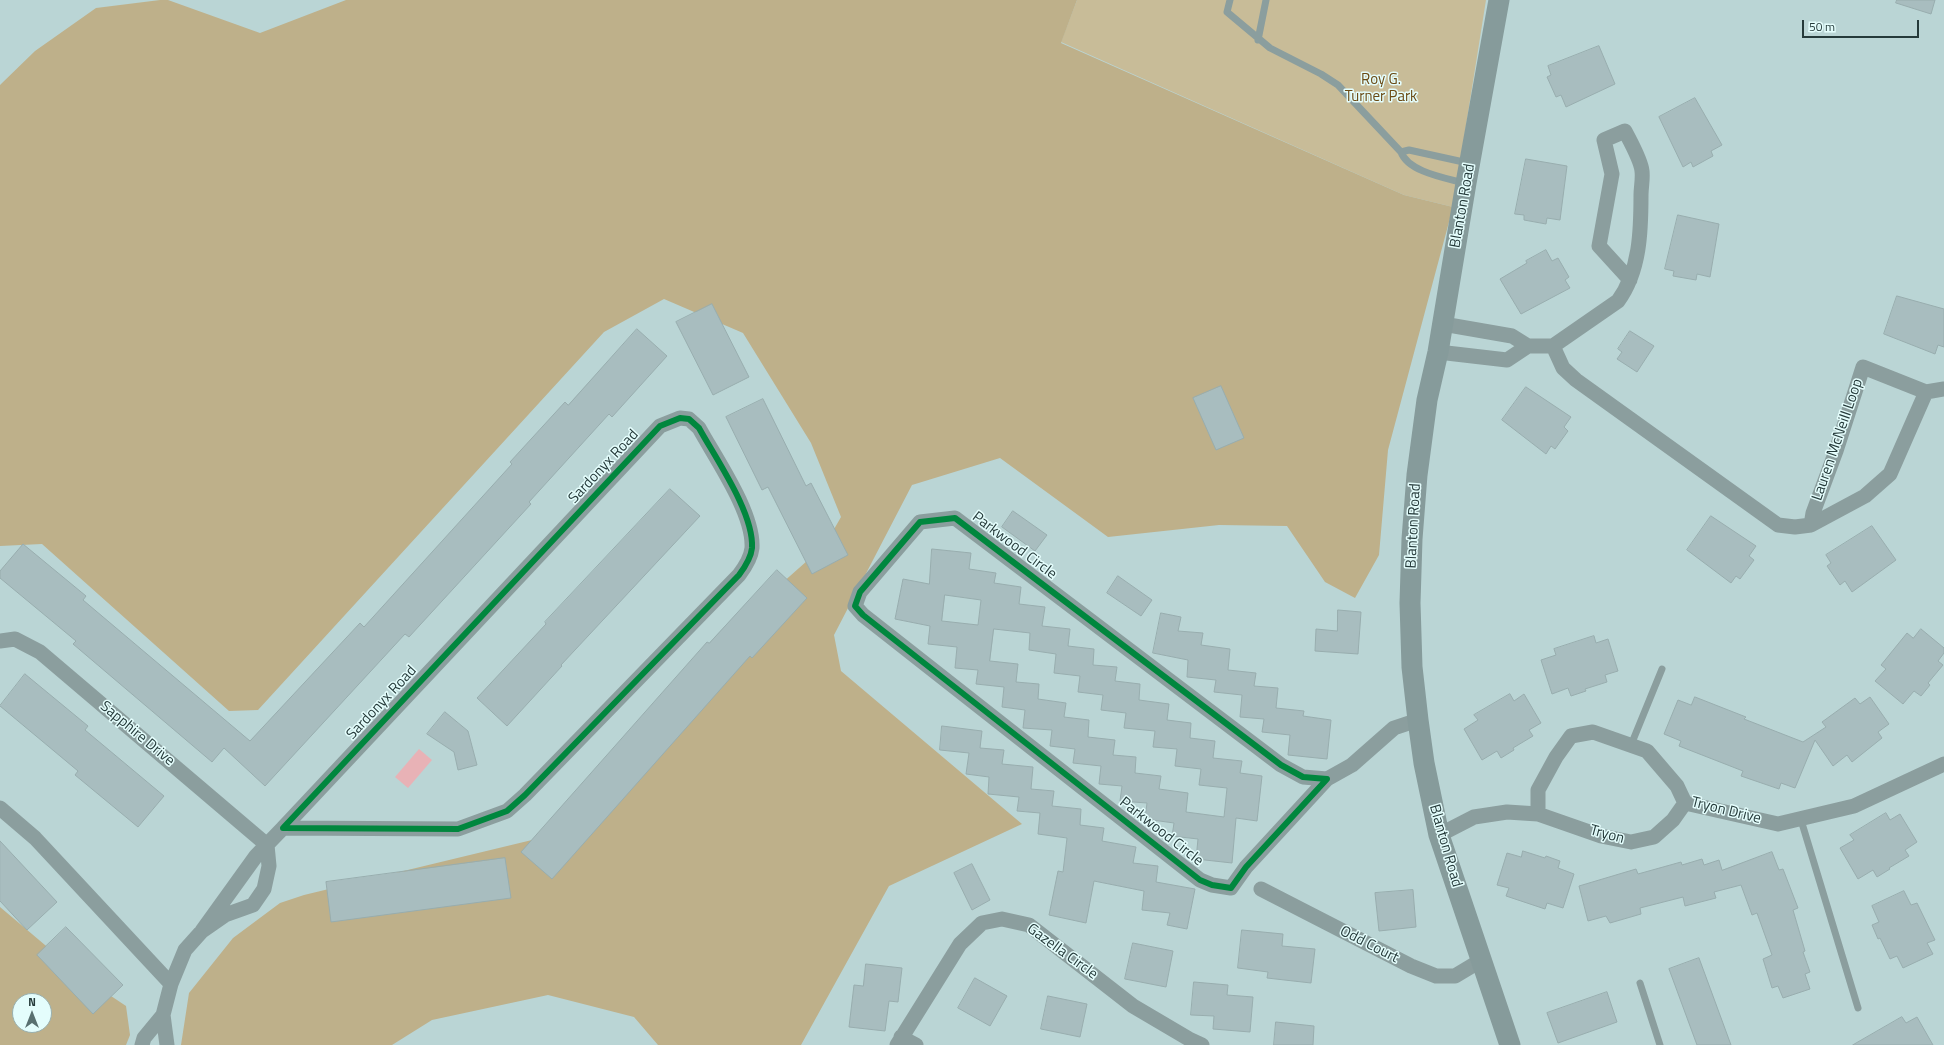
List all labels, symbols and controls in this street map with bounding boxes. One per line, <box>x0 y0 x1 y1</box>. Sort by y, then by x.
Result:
scale bar <box>1804 12 1921 38</box>
text: 50 m <box>1809 17 1835 36</box>
park label: Roy G. Turner Park <box>1345 71 1417 106</box>
street label: Blanton Road <box>1447 162 1479 250</box>
street label: Lauren McNeill Loop <box>1809 377 1867 503</box>
street label: Sardonyx Road <box>565 426 643 508</box>
street label: Blanton Road <box>1403 483 1425 569</box>
street label: Parkwood Circle <box>968 508 1060 584</box>
street label: Sardonyx Road <box>343 662 421 744</box>
street label: Sapphire Drive <box>96 698 178 770</box>
street label: Parkwood Circle <box>1116 794 1206 870</box>
street label: Tryon Drive <box>1689 794 1763 828</box>
street label: Blanton Road <box>1425 803 1465 889</box>
street label: Tryon <box>1588 822 1626 848</box>
street label: Gazella Circle <box>1023 920 1101 984</box>
street label: Odd Court <box>1337 923 1401 967</box>
north arrow <box>12 993 52 1033</box>
text: N <box>28 994 36 1010</box>

